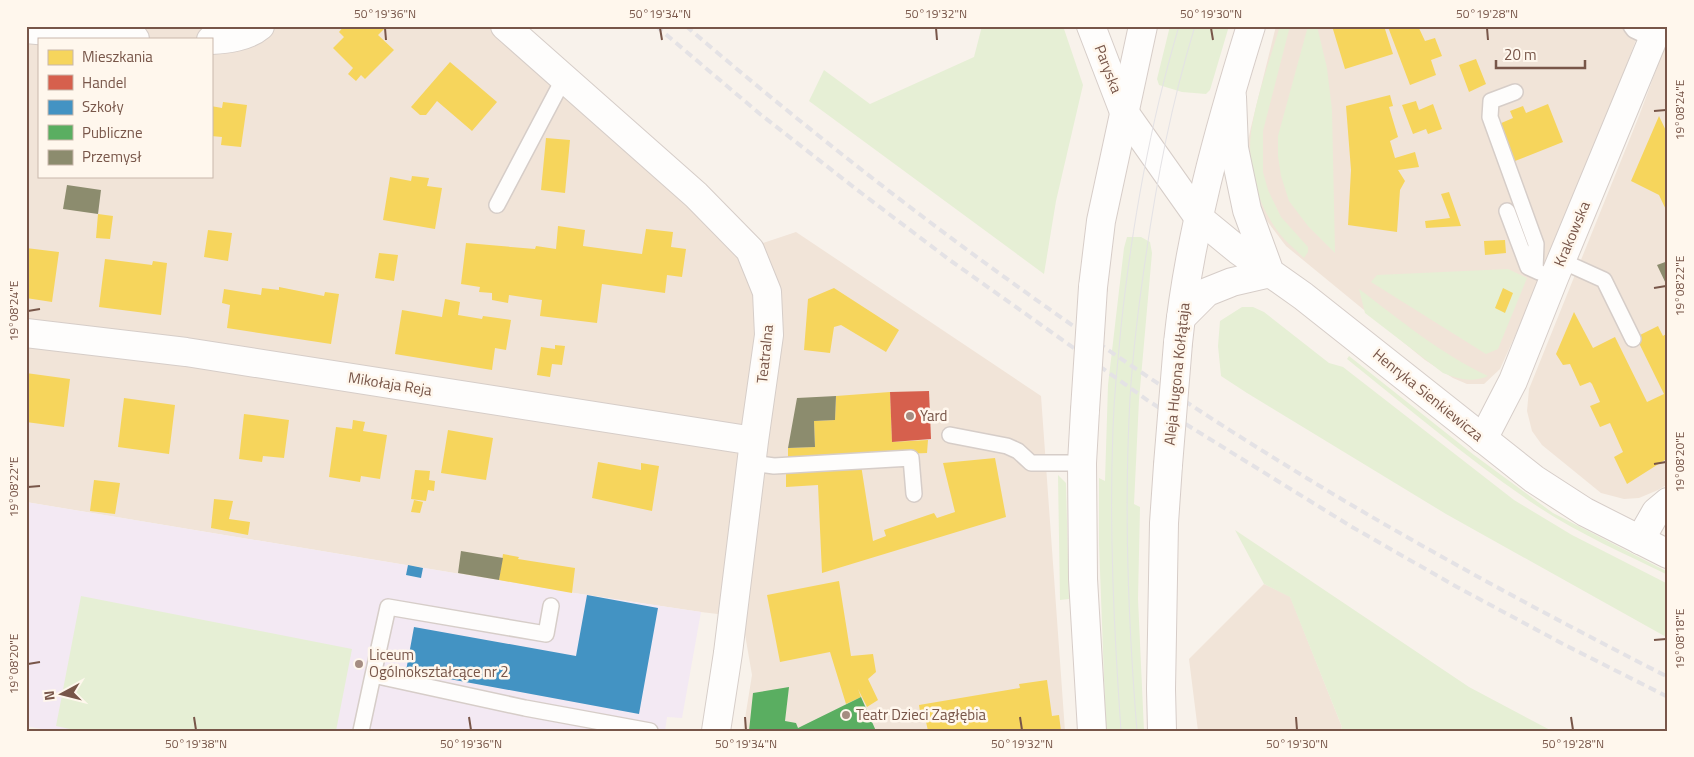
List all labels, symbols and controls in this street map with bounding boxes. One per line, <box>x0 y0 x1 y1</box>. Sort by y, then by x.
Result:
text: 50°19'36"N <box>354 4 416 23</box>
text: 50°19'34"N <box>629 4 691 23</box>
text: 50°19'32"N <box>905 4 967 23</box>
text: 50°19'30"N <box>1180 4 1242 23</box>
text: 50°19'28"N <box>1456 4 1518 23</box>
legend <box>38 38 212 178</box>
scale bar <box>1496 38 1585 70</box>
street label: Paryska <box>1089 41 1128 97</box>
text: 20 m <box>1504 43 1537 66</box>
text: Mieszkania <box>82 45 153 68</box>
text: Handel <box>82 71 127 94</box>
text: 19°08'24"E <box>1670 79 1689 140</box>
text: Szkoły <box>82 95 124 118</box>
text: Publiczne <box>82 121 143 144</box>
text: Przemysł <box>82 145 142 168</box>
street label: Krakowska <box>1547 197 1596 270</box>
text: 19°08'22"E <box>1670 255 1689 316</box>
text: 19°08'24"E <box>4 280 23 341</box>
street label: Aleja Hugona Kołłątaja <box>1158 301 1195 446</box>
street label: Teatralna <box>750 323 779 384</box>
street label: Henryka Sienkiewicza <box>1368 343 1489 447</box>
street label: Mikołaja Reja <box>347 366 434 402</box>
place label: Yard <box>920 404 948 427</box>
marker: Yard <box>904 410 916 422</box>
text: 19°08'20"E <box>1670 431 1689 492</box>
text: 19°08'22"E <box>4 456 23 517</box>
text: 19°08'18"E <box>1670 608 1689 669</box>
text: 19°08'20"E <box>4 633 23 694</box>
place label: Liceum Ogólnokształcące nr 2 <box>369 643 509 683</box>
marker: Liceum Ogólnokształcące nr 2 <box>353 658 365 670</box>
north arrow <box>38 670 88 720</box>
text: N <box>38 690 60 702</box>
place label: Teatr Dzieci Zagłębia <box>856 703 987 726</box>
marker: Teatr Dzieci Zagłębia <box>840 709 852 721</box>
text: 50°19'38"N <box>165 734 227 753</box>
text: 50°19'36"N <box>440 734 502 753</box>
text: 50°19'34"N <box>715 734 777 753</box>
text: 50°19'32"N <box>991 734 1053 753</box>
text: 50°19'30"N <box>1266 734 1328 753</box>
text: 50°19'28"N <box>1542 734 1604 753</box>

